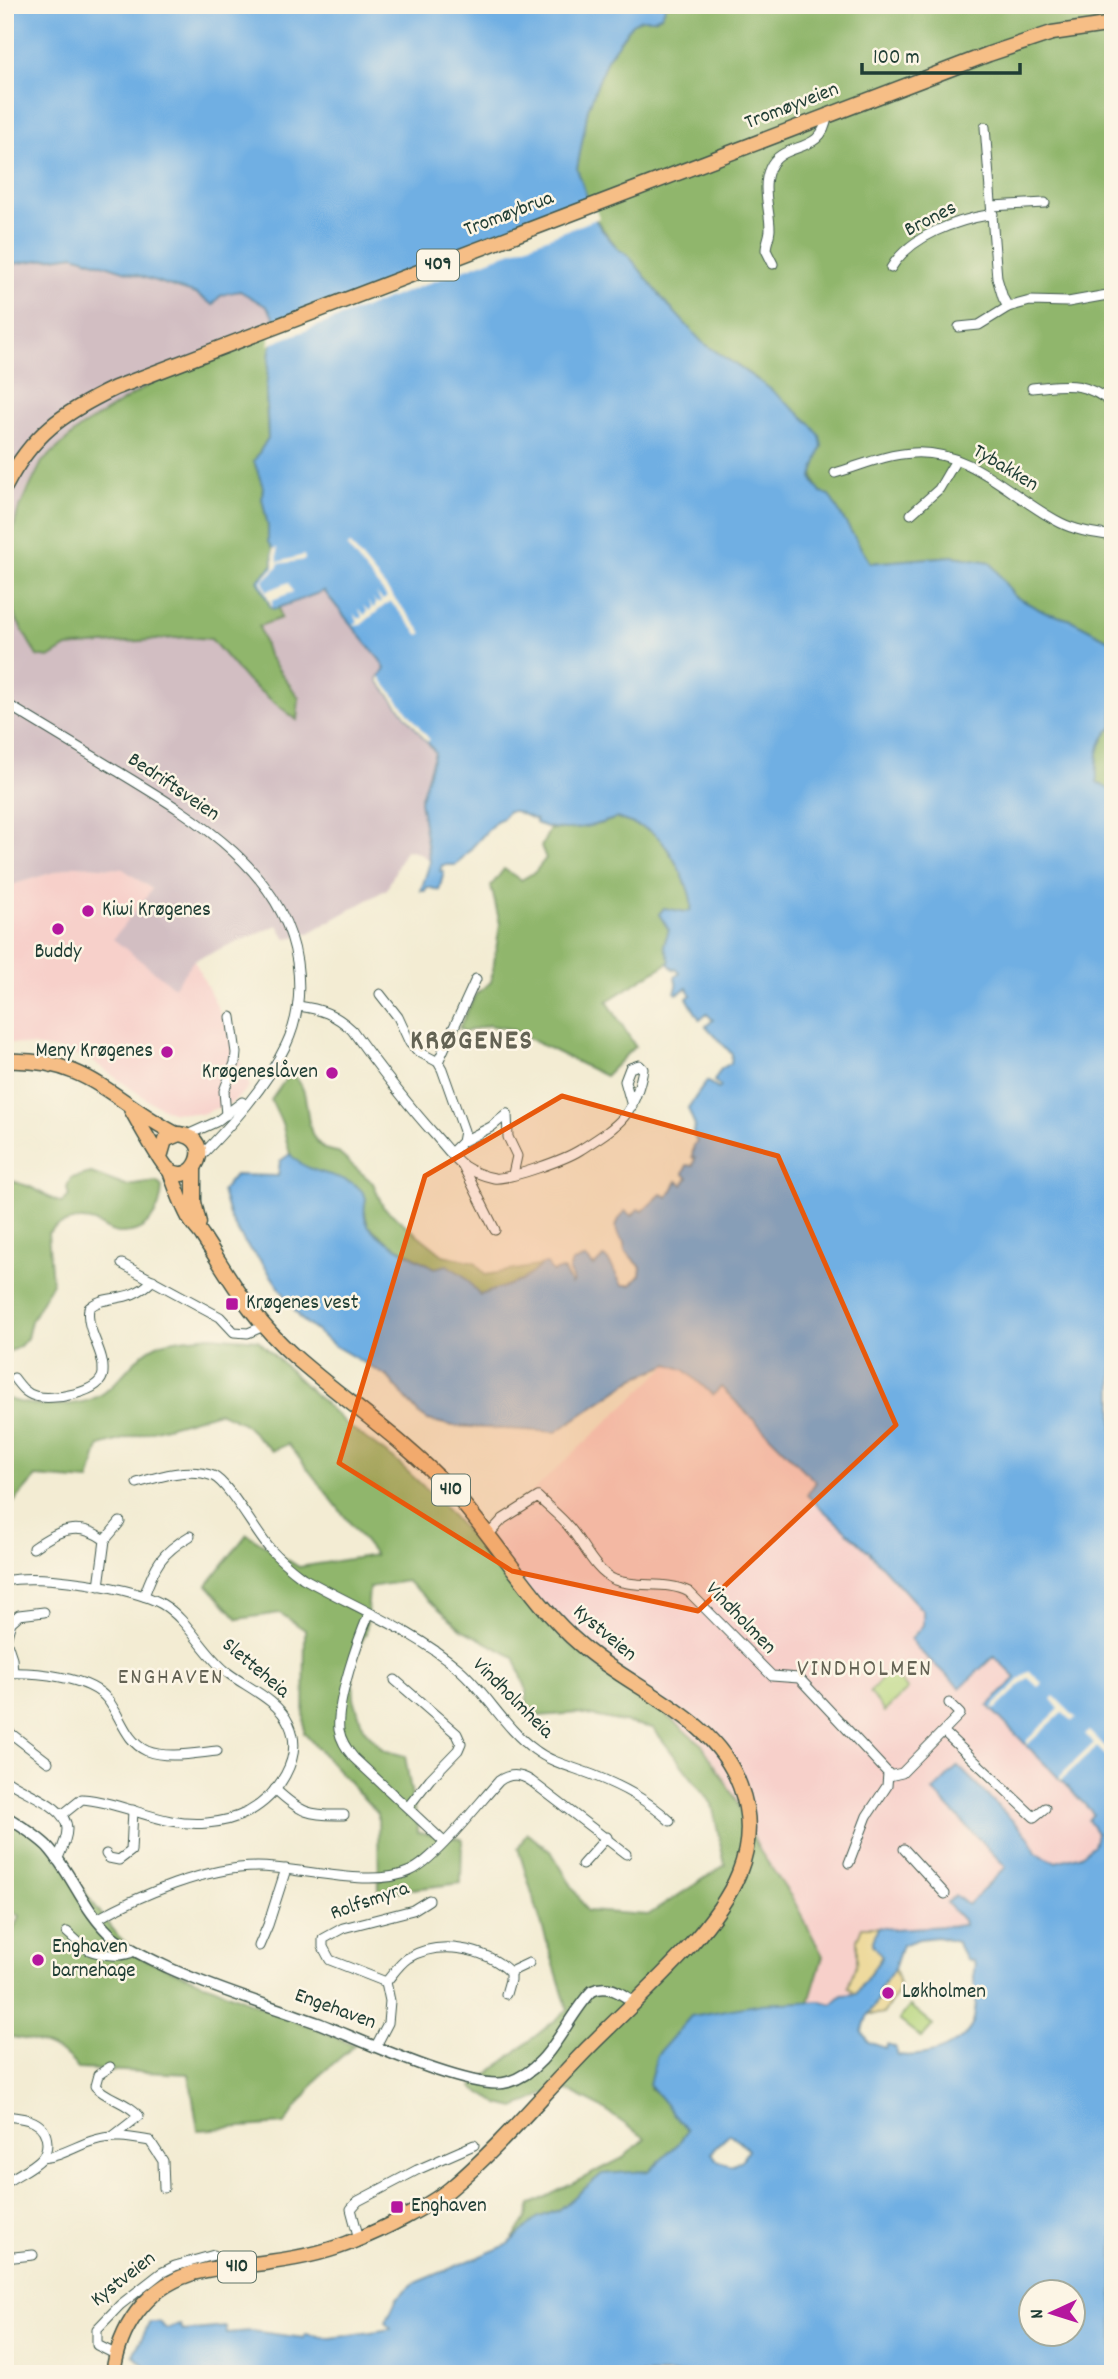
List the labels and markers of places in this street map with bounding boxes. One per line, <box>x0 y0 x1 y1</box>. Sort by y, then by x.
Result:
place label: Kiwi Krøgenes <box>102 896 211 926</box>
marker: Kiwi Krøgenes <box>80 903 96 919</box>
marker: Buddy <box>50 921 66 937</box>
place label: Buddy <box>34 938 82 968</box>
place label: Meny Krøgenes <box>35 1037 153 1067</box>
marker: Meny Krøgenes <box>159 1044 175 1060</box>
place label: Krøgeneslåven <box>202 1058 318 1088</box>
marker: Krøgeneslåven <box>324 1065 340 1081</box>
place label: Krøgenes vest <box>246 1289 359 1319</box>
marker: Krøgenes vest <box>224 1296 240 1312</box>
place label: Enghaven barnehage <box>52 1933 136 1987</box>
marker: Enghaven barnehage <box>30 1952 46 1968</box>
place label: Løkholmen <box>902 1978 986 2008</box>
marker: Løkholmen <box>880 1985 896 2001</box>
place label: Enghaven <box>411 2192 487 2222</box>
marker: Enghaven <box>389 2199 405 2215</box>

